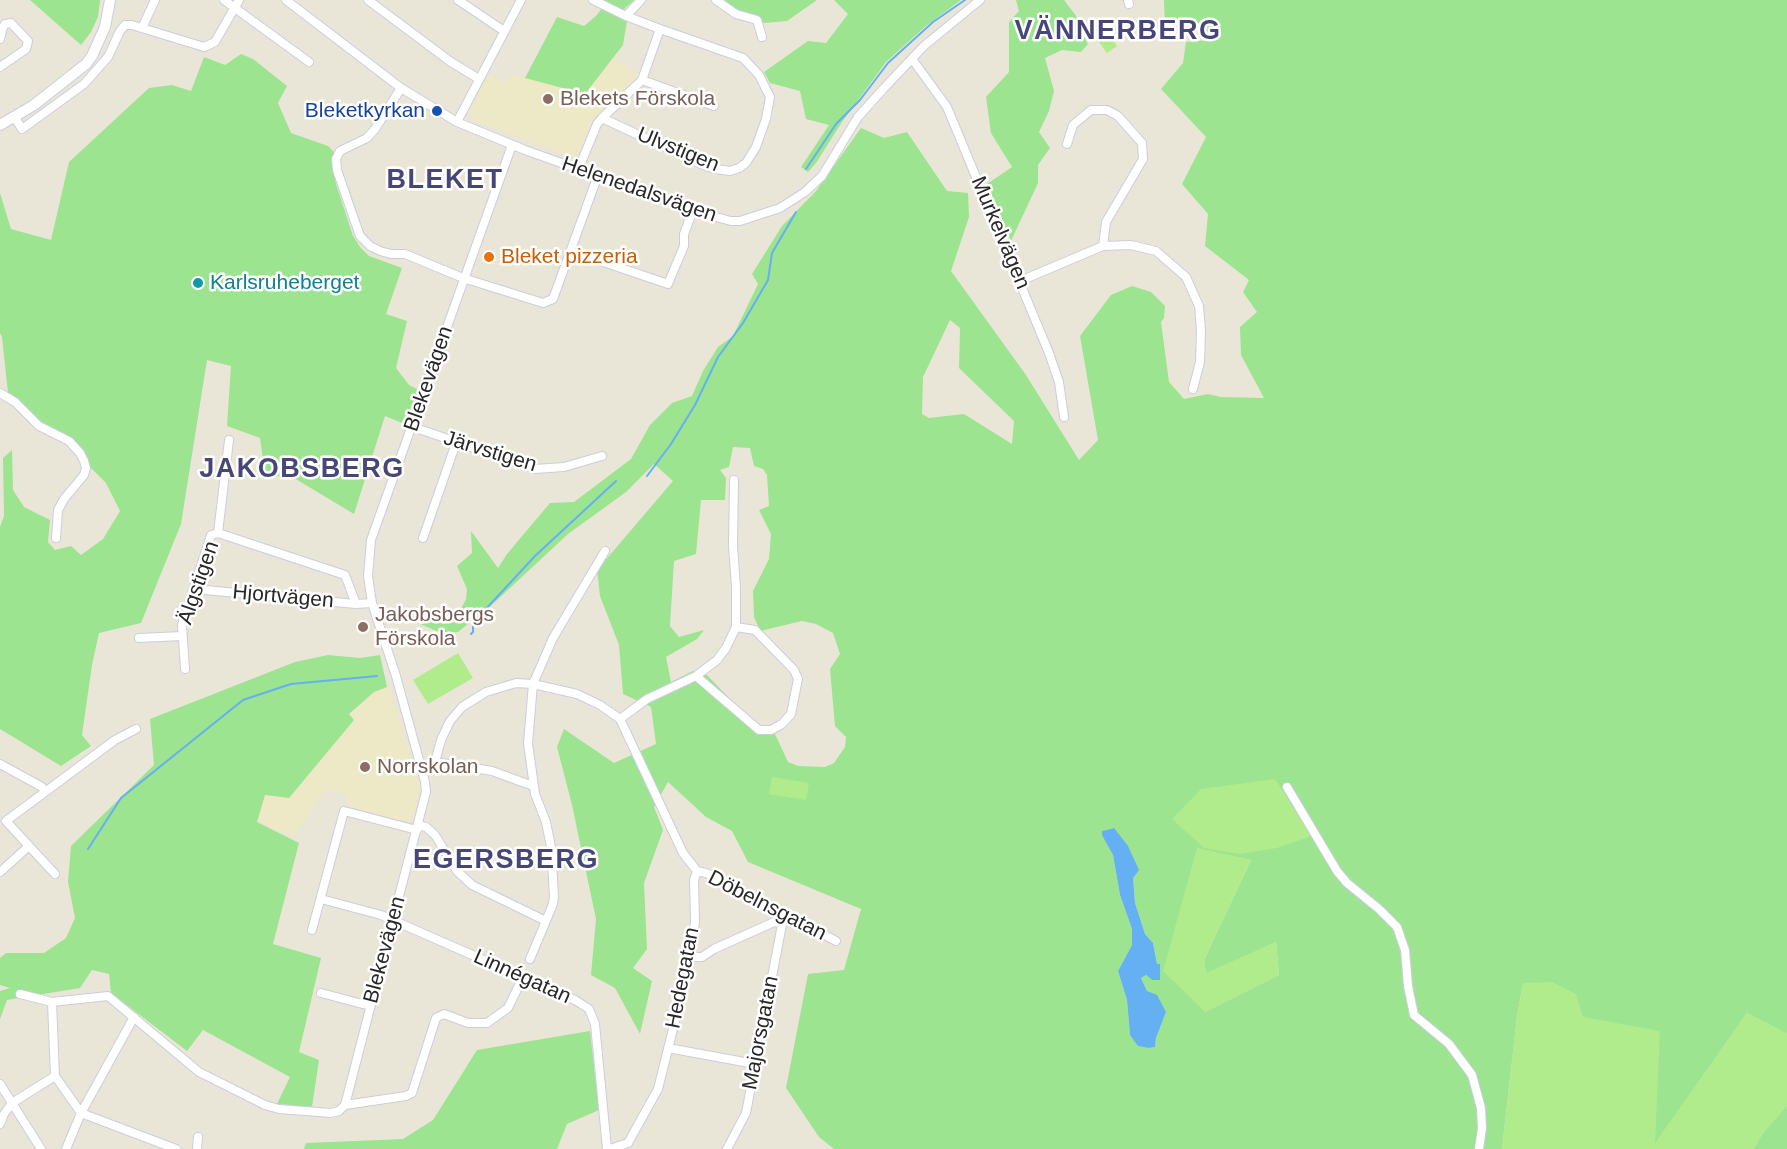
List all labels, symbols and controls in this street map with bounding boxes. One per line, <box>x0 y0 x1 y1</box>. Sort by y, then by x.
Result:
district label: VÄNNERBERG <box>1014 16 1222 48</box>
place label: Blekets Förskola <box>560 86 715 112</box>
marker: Blekets Förskola <box>541 92 555 106</box>
place label: Bleketkyrkan <box>305 98 425 124</box>
marker: Bleketkyrkan <box>430 104 444 118</box>
street label: Ulvstigen <box>633 122 723 178</box>
street label: Helenedalsvägen <box>558 152 720 228</box>
district label: BLEKET <box>386 165 504 197</box>
street label: Murkelvägen <box>965 173 1035 293</box>
place label: Bleket pizzeria <box>501 244 638 270</box>
marker: Bleket pizzeria <box>482 250 496 264</box>
place label: Karlsruheberget <box>210 270 359 296</box>
marker: Karlsruheberget <box>191 276 205 290</box>
street label: Blekevägen <box>399 323 459 435</box>
street label: Järvstigen <box>441 426 539 478</box>
district label: JAKOBSBERG <box>199 454 405 486</box>
street label: Älgstigen <box>173 538 225 628</box>
street label: Hjortvägen <box>231 580 335 614</box>
place label: Jakobsbergs Förskola <box>375 602 494 652</box>
marker: Jakobsbergs Förskola <box>356 620 370 634</box>
place label: Norrskolan <box>377 754 479 780</box>
marker: Norrskolan <box>358 760 372 774</box>
district label: EGERSBERG <box>413 845 599 877</box>
street label: Döbelnsgatan <box>704 865 830 947</box>
street label: Blekevägen <box>359 894 411 1006</box>
street label: Hedegatan <box>661 925 705 1031</box>
street label: Linnégatan <box>469 944 575 1010</box>
street label: Majorsgatan <box>738 974 784 1092</box>

